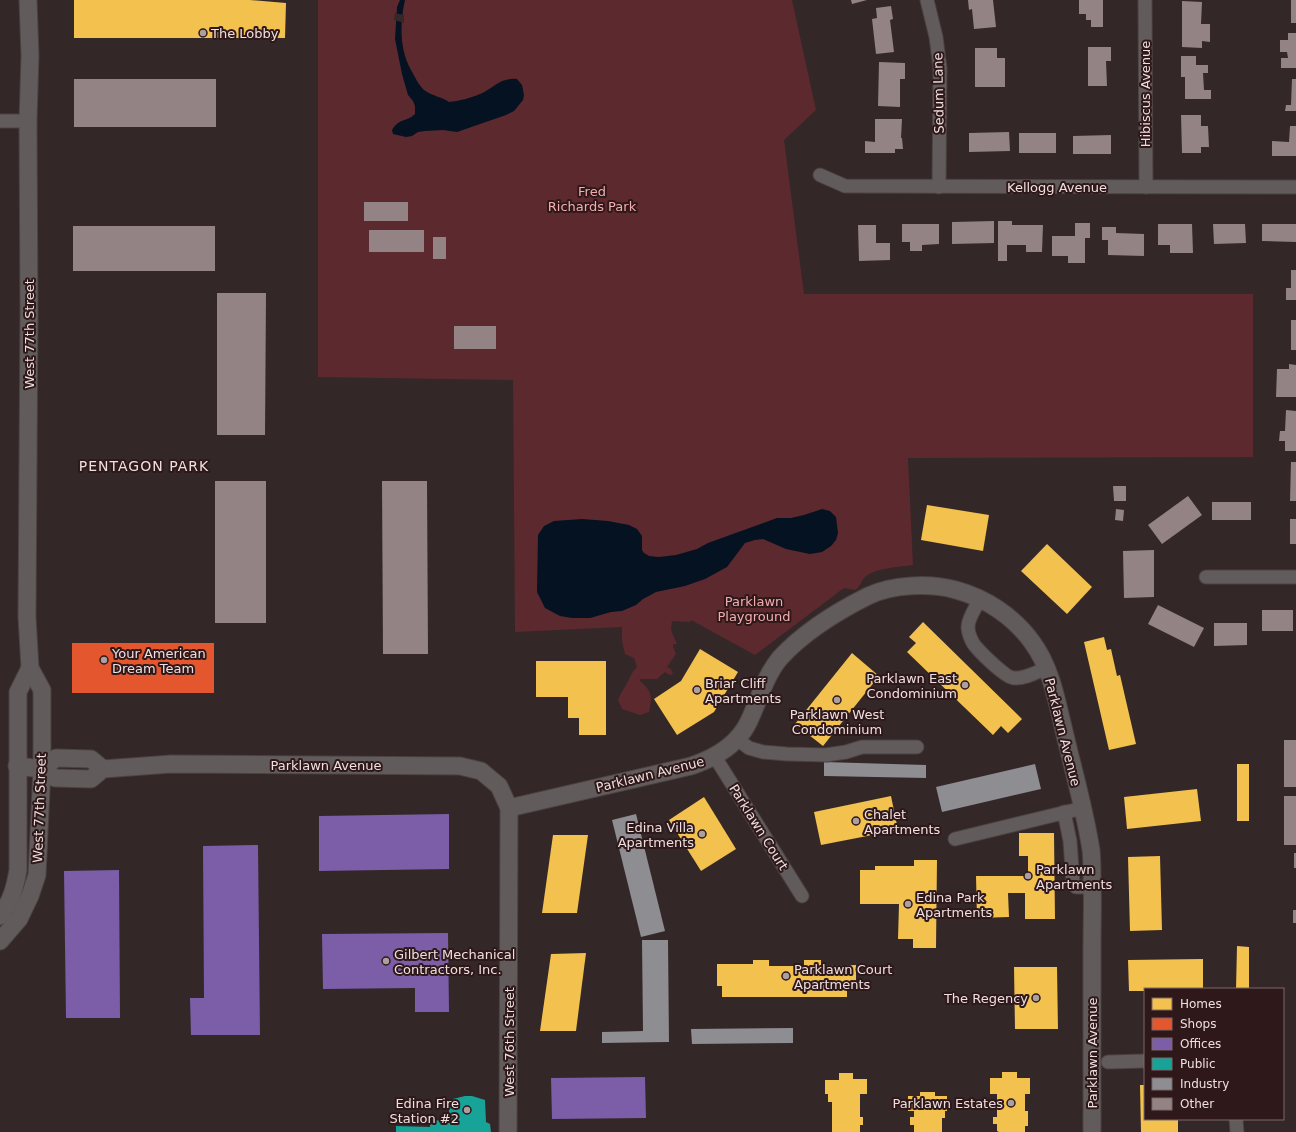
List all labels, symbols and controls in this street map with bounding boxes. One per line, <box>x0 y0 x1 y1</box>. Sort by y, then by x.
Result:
place label: The Lobby <box>210 26 279 41</box>
marker: The Lobby <box>198 28 208 38</box>
street label: Hibiscus Avenue <box>1138 41 1153 147</box>
street label: Sedum Lane <box>930 52 947 134</box>
street label: Kellogg Avenue <box>1007 180 1107 195</box>
park label: Fred Richards Park <box>548 184 637 214</box>
street label: West 77th Street <box>22 279 37 389</box>
district label: PENTAGON PARK <box>79 458 209 474</box>
park label: Parklawn Playground <box>717 594 791 624</box>
place label: Your American Dream Team <box>111 646 206 676</box>
marker: Your American Dream Team <box>99 655 109 665</box>
place label: Parklawn East Condominium <box>866 671 957 701</box>
place label: Briar Cliff Apartments <box>705 676 782 706</box>
street label: Parklawn Avenue <box>1042 676 1083 788</box>
marker: Parklawn East Condominium <box>960 680 970 690</box>
marker: Briar Cliff Apartments <box>692 685 702 695</box>
marker: Parklawn West Condominium <box>832 695 842 705</box>
place label: Parklawn West Condominium <box>790 707 884 737</box>
street label: West 77th Street <box>30 753 49 863</box>
street label: Parklawn Avenue <box>594 754 706 795</box>
street label: Parklawn Avenue <box>271 758 381 773</box>
street label: Parklawn Court <box>726 782 791 873</box>
place label: Chalet Apartments <box>864 807 941 837</box>
marker: Chalet Apartments <box>851 816 861 826</box>
place label: Edina Villa Apartments <box>618 820 694 850</box>
marker: Edina Villa Apartments <box>697 829 707 839</box>
place label: Parklawn Apartments <box>1036 862 1113 892</box>
marker: Parklawn Apartments <box>1023 871 1033 881</box>
place label: Edina Park Apartments <box>916 890 993 920</box>
marker: Edina Park Apartments <box>903 899 913 909</box>
place label: Gilbert Mechanical Contractors, Inc. <box>394 947 515 977</box>
marker: Gilbert Mechanical Contractors, Inc. <box>381 956 391 966</box>
place label: Parklawn Court Apartments <box>794 962 892 992</box>
marker: Parklawn Court Apartments <box>781 971 791 981</box>
street label: West 76th Street <box>502 987 517 1097</box>
legend <box>1144 988 1284 1120</box>
place label: The Regency <box>943 991 1028 1006</box>
marker: The Regency <box>1031 993 1041 1003</box>
text: Homes <box>1180 997 1222 1011</box>
street label: Parklawn Avenue <box>1085 998 1100 1108</box>
text: Shops <box>1180 1017 1216 1031</box>
text: Offices <box>1180 1037 1221 1051</box>
text: Public <box>1180 1057 1216 1071</box>
text: Industry <box>1180 1077 1229 1091</box>
place label: Edina Fire Station #2 <box>389 1096 459 1126</box>
place label: Parklawn Estates <box>892 1096 1003 1111</box>
text: Other <box>1180 1097 1214 1111</box>
marker: Parklawn Estates <box>1006 1098 1016 1108</box>
marker: Edina Fire Station #2 <box>462 1105 472 1115</box>

